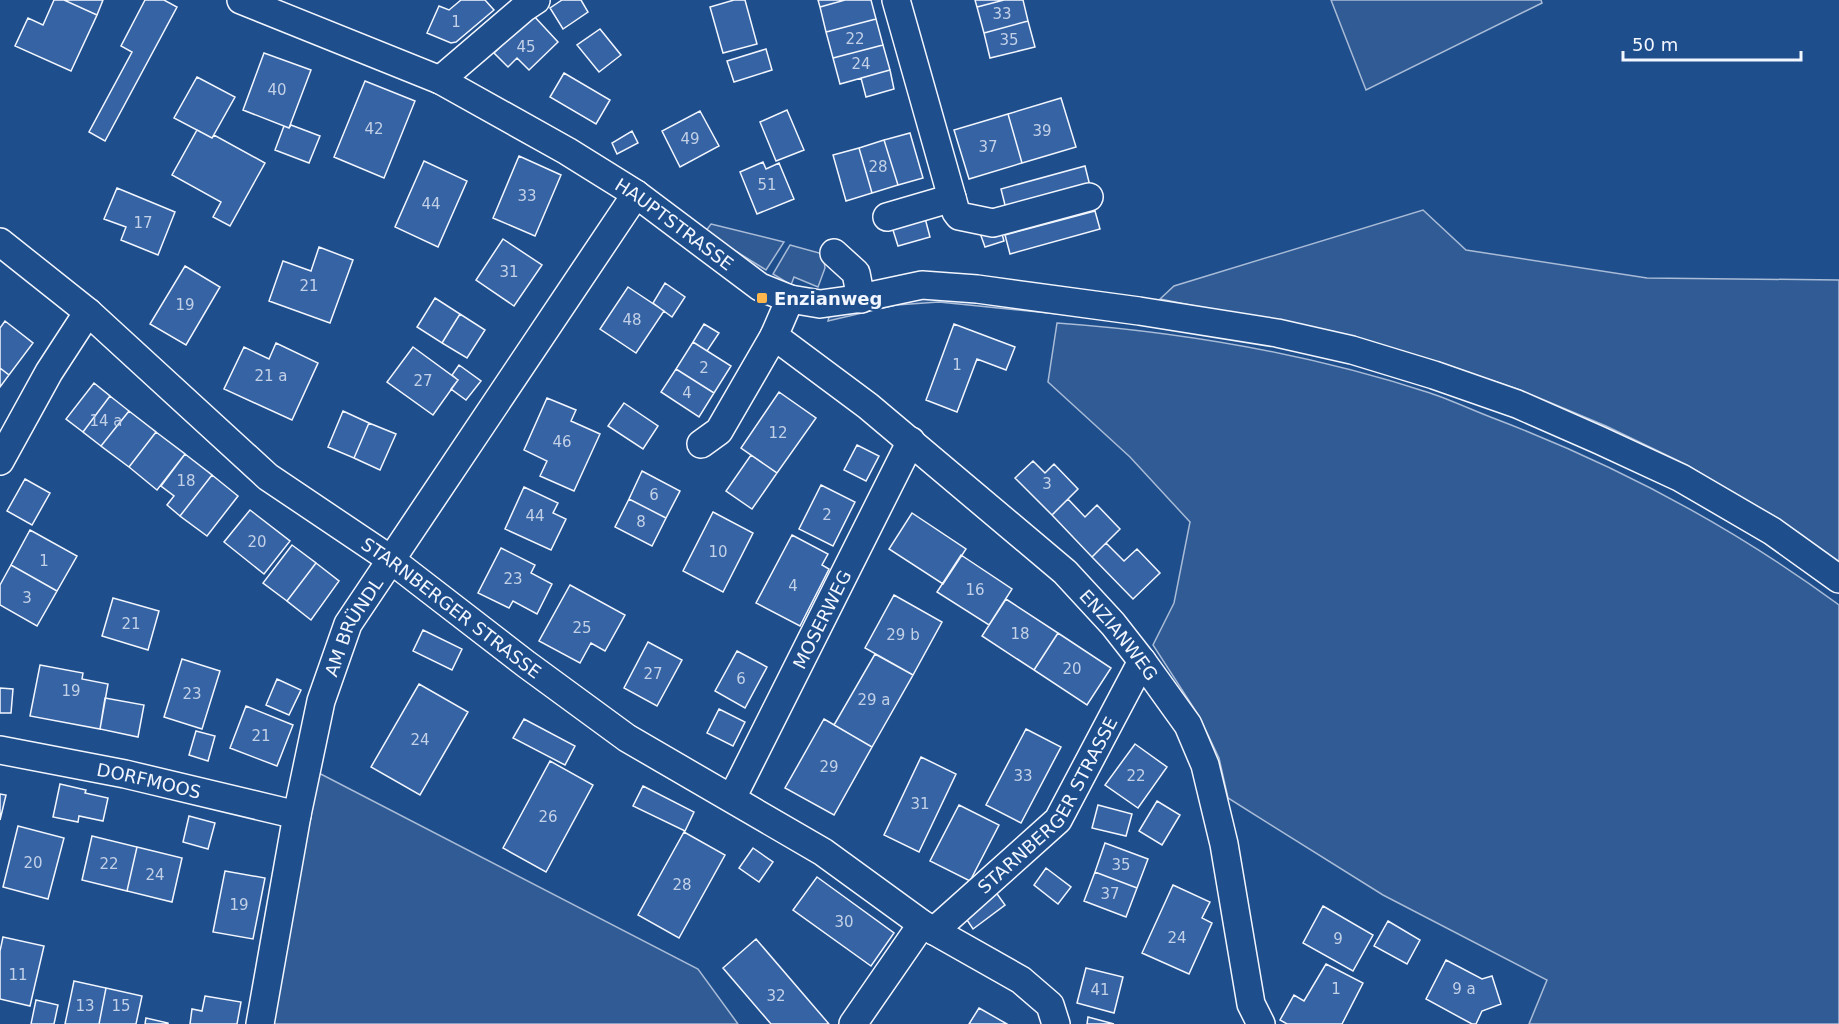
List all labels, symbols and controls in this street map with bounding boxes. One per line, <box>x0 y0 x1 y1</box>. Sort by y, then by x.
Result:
house number: 33 <box>992 5 1012 23</box>
house number: 1 <box>451 13 461 31</box>
scale bar <box>1623 24 1802 62</box>
house number: 22 <box>845 30 865 48</box>
house number: 35 <box>999 31 1019 49</box>
text: 50 m <box>1632 34 1678 55</box>
house number: 45 <box>516 38 536 56</box>
house number: 24 <box>851 55 871 73</box>
house number: 40 <box>267 81 287 99</box>
house number: 42 <box>364 120 384 138</box>
house number: 39 <box>1032 122 1052 140</box>
house number: 49 <box>680 130 700 148</box>
house number: 37 <box>978 138 998 156</box>
house number: 28 <box>868 158 888 176</box>
street label: HAUPTSTRASSE <box>612 173 738 274</box>
house number: 51 <box>757 176 777 194</box>
house number: 33 <box>517 187 537 205</box>
house number: 44 <box>421 195 441 213</box>
house number: 17 <box>133 214 153 232</box>
house number: 31 <box>499 263 519 281</box>
house number: 21 <box>299 277 319 295</box>
place label: Enzianweg <box>774 288 882 309</box>
marker: Enzianweg <box>755 291 769 305</box>
house number: 19 <box>175 296 195 314</box>
house number: 48 <box>622 311 642 329</box>
house number: 1 <box>952 356 962 374</box>
house number: 2 <box>699 359 709 377</box>
house number: 21 a <box>254 367 288 385</box>
house number: 27 <box>413 372 433 390</box>
house number: 4 <box>682 384 692 402</box>
house number: 14 a <box>89 412 123 430</box>
house number: 12 <box>768 424 788 442</box>
house number: 46 <box>552 433 572 451</box>
house number: 18 <box>176 472 196 490</box>
house number: 3 <box>1042 475 1052 493</box>
house number: 6 <box>649 486 659 504</box>
house number: 2 <box>822 506 832 524</box>
house number: 44 <box>525 507 545 525</box>
house number: 8 <box>636 513 646 531</box>
house number: 20 <box>247 533 267 551</box>
street label: STARNBERGER STRASSE <box>358 533 546 682</box>
house number: 10 <box>708 543 728 561</box>
house number: 1 <box>39 552 49 570</box>
street label: MOSERWEG <box>788 566 855 672</box>
house number: 23 <box>503 570 523 588</box>
street label: AM BRÜNDL <box>320 573 387 679</box>
house number: 4 <box>788 577 798 595</box>
house number: 16 <box>965 581 985 599</box>
street label: ENZIANWEG <box>1076 585 1163 684</box>
house number: 3 <box>22 589 32 607</box>
house number: 21 <box>121 615 141 633</box>
house number: 25 <box>572 619 592 637</box>
house number: 18 <box>1010 625 1030 643</box>
house number: 29 b <box>886 626 920 644</box>
house number: 20 <box>1062 660 1082 678</box>
house number: 27 <box>643 665 663 683</box>
house number: 6 <box>736 670 746 688</box>
house number: 19 <box>61 682 81 700</box>
house number: 23 <box>182 685 202 703</box>
house number: 29 a <box>857 691 891 709</box>
street label: STARNBERGER STRASSE <box>973 713 1121 897</box>
house number: 21 <box>251 727 271 745</box>
house number: 24 <box>410 731 430 749</box>
street label: DORFMOOS <box>95 758 203 802</box>
house number: 29 <box>819 758 839 776</box>
house number: 33 <box>1013 767 1033 785</box>
house number: 22 <box>1126 767 1146 785</box>
house number: 31 <box>910 795 930 813</box>
house number: 26 <box>538 808 558 826</box>
house number: 20 <box>23 854 43 872</box>
house number: 22 <box>99 855 119 873</box>
house number: 35 <box>1111 856 1131 874</box>
house number: 24 <box>145 866 165 884</box>
house number: 28 <box>672 876 692 894</box>
house number: 37 <box>1100 885 1120 903</box>
house number: 19 <box>229 896 249 914</box>
house number: 30 <box>834 913 854 931</box>
house number: 24 <box>1167 929 1187 947</box>
house number: 9 <box>1333 930 1343 948</box>
house number: 11 <box>8 966 28 984</box>
house number: 1 <box>1331 980 1341 998</box>
house number: 9 a <box>1452 980 1476 998</box>
house number: 41 <box>1090 981 1110 999</box>
house number: 32 <box>766 987 786 1005</box>
house number: 13 <box>75 997 95 1015</box>
house number: 15 <box>111 997 131 1015</box>

